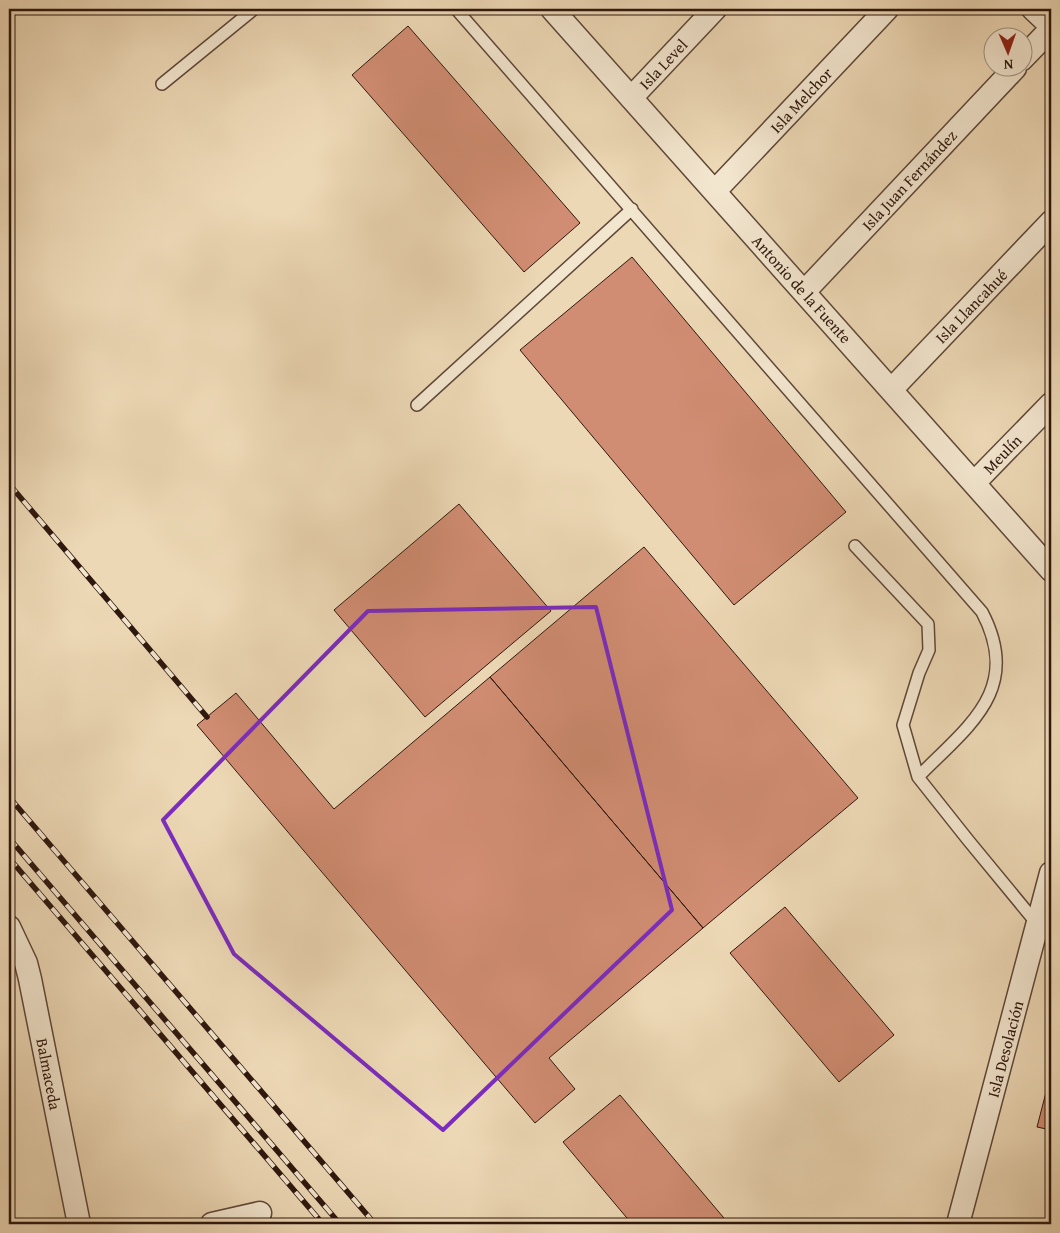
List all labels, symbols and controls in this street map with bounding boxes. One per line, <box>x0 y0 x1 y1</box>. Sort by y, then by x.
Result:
north arrow <box>982 28 1032 78</box>
street label: Isla Level <box>633 33 693 95</box>
text: N <box>1003 55 1013 75</box>
street label: Isla Melchor <box>764 61 838 138</box>
street label: Isla Juan Fernández <box>856 124 962 236</box>
street label: Antonio de la Fuente <box>747 229 857 349</box>
street label: Isla Llancahué <box>929 263 1013 349</box>
street label: Meulín <box>977 429 1027 479</box>
street label: Isla Desolación <box>981 998 1029 1100</box>
street label: Balmaceda <box>30 1036 68 1112</box>

